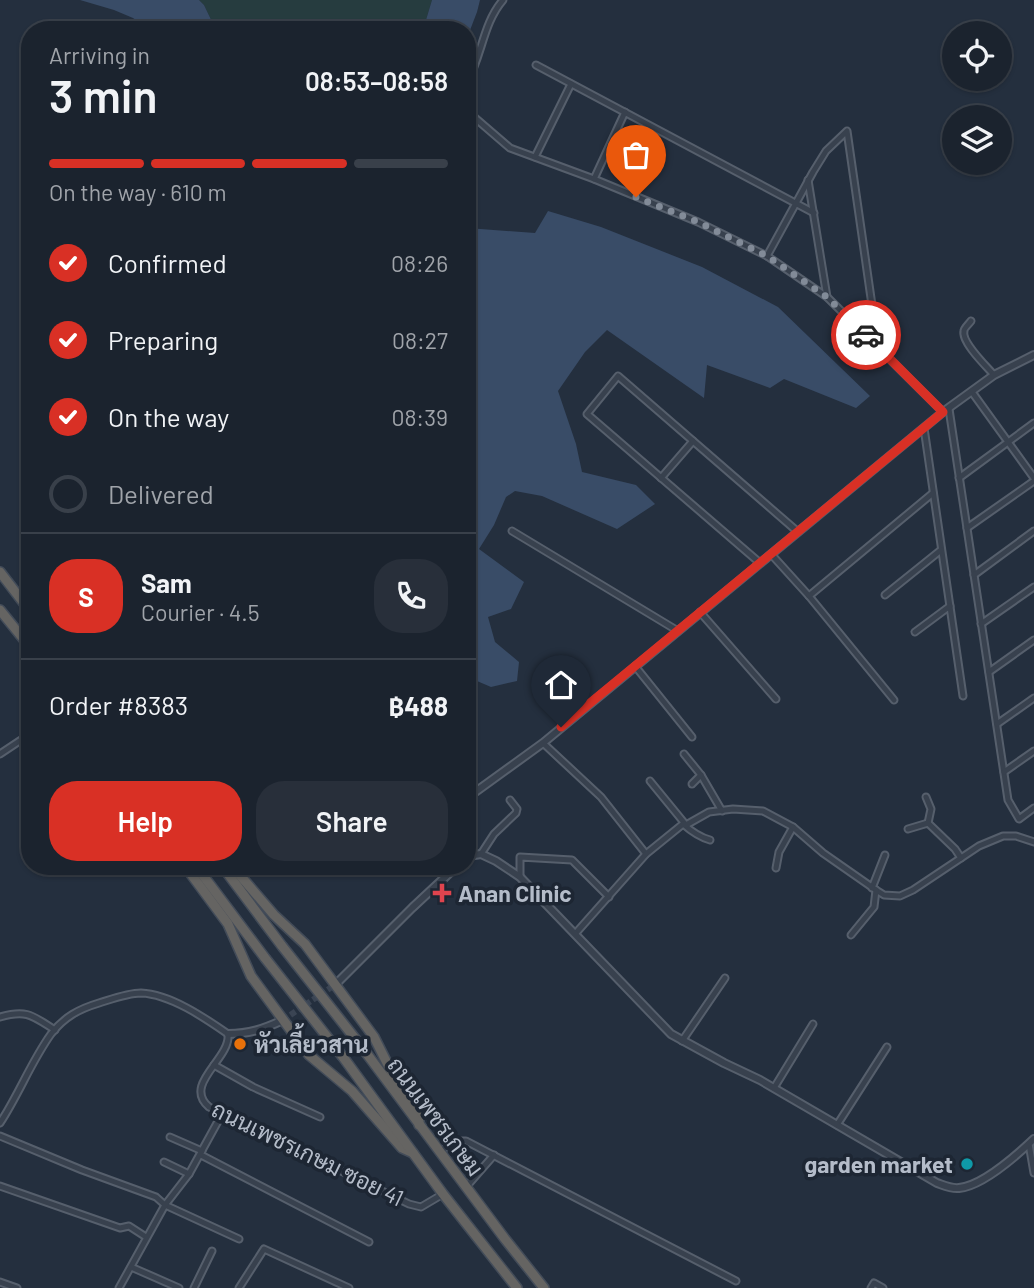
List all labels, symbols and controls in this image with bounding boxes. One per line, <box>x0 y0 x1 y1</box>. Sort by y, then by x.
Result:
map controls <box>942 21 1012 175</box>
button: locate <box>942 21 1012 91</box>
text: Arriving in <box>49 41 150 69</box>
text: 08:53–08:58 <box>305 65 448 96</box>
text: 3 min <box>49 67 158 122</box>
button: layers <box>942 105 1012 175</box>
pin <box>606 125 666 197</box>
icon: bag <box>617 136 655 174</box>
text: On the way · 610 m <box>49 178 226 206</box>
icon: check <box>49 244 87 282</box>
text: Confirmed <box>108 247 227 278</box>
text: 08:26 <box>391 249 448 277</box>
courier <box>831 300 901 370</box>
icon: car <box>847 316 885 354</box>
icon: check <box>49 321 87 359</box>
text: Preparing <box>108 324 218 355</box>
text: 08:27 <box>392 326 448 354</box>
icon: check <box>49 398 87 436</box>
text: On the way <box>108 401 229 432</box>
text: 08:39 <box>391 403 448 431</box>
text: Delivered <box>108 478 214 509</box>
button: phone <box>374 559 448 633</box>
text: Sam <box>141 567 192 598</box>
text: S <box>78 581 94 612</box>
text: Courier · 4.5 <box>141 598 260 626</box>
pin <box>531 655 591 727</box>
icon: home <box>542 666 580 704</box>
text: Order #8383 <box>49 689 188 720</box>
text: ฿488 <box>388 690 448 721</box>
button: Help <box>49 781 242 861</box>
button: Share <box>256 781 448 861</box>
place label: Anan Clinic <box>458 879 572 907</box>
marker: Anan Clinic <box>432 883 452 903</box>
place label: หัวเลี้ยวสาน <box>254 1023 369 1058</box>
marker: หัวเลี้ยวสาน <box>232 1036 248 1052</box>
street label: ถนนเพชรเกษม <box>382 1051 490 1181</box>
street label: ถนนเพชรเกษม ซอย 41 <box>207 1094 409 1212</box>
place label: garden market <box>804 1150 953 1178</box>
marker: garden market <box>959 1156 975 1172</box>

